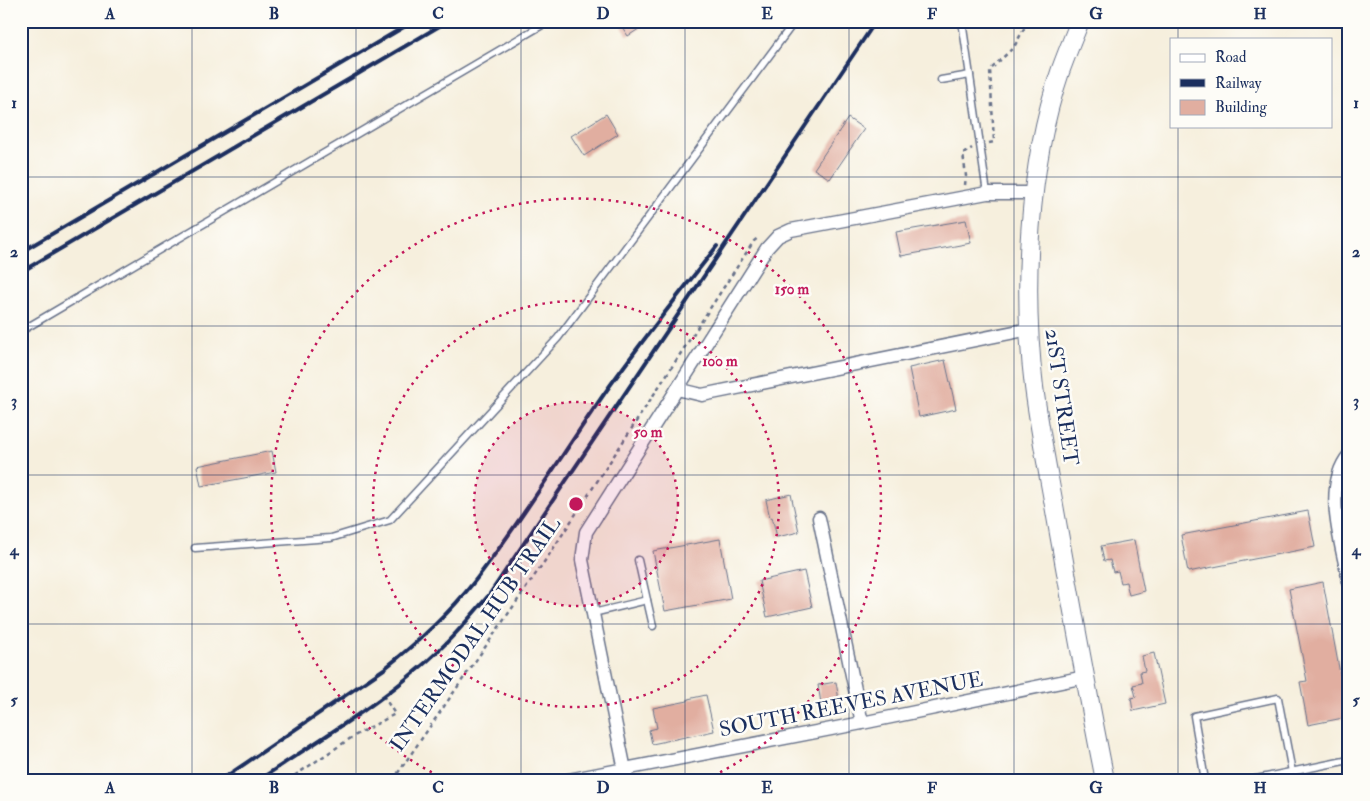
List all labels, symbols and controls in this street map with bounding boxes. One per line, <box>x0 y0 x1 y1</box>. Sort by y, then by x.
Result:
text: A <box>104 4 116 24</box>
text: B <box>269 4 279 24</box>
text: C <box>432 4 444 24</box>
text: D <box>596 4 610 24</box>
text: E <box>761 4 773 24</box>
text: F <box>927 4 937 24</box>
text: G <box>1089 4 1103 24</box>
text: H <box>1253 4 1267 24</box>
legend <box>1170 38 1332 128</box>
text: Road <box>1215 48 1247 67</box>
text: Railway <box>1215 74 1262 93</box>
text: 1 <box>11 93 17 113</box>
text: 1 <box>1353 93 1359 113</box>
text: Building <box>1215 98 1267 117</box>
text: 2 <box>10 242 18 262</box>
text: 2 <box>1352 242 1360 262</box>
text: 150 m <box>775 280 809 299</box>
street label: 21ST STREET <box>1039 327 1085 468</box>
text: 100 m <box>702 352 738 371</box>
text: 3 <box>11 391 17 411</box>
text: 3 <box>1353 391 1359 411</box>
text: 50 m <box>634 423 663 442</box>
centre of rings <box>567 495 585 513</box>
street label: INTERMODAL HUB TRAIL <box>384 512 567 757</box>
text: 4 <box>9 540 20 560</box>
text: 4 <box>1351 540 1362 560</box>
street label: SOUTH REEVES AVENUE <box>717 666 985 743</box>
text: 5 <box>10 690 18 710</box>
text: 5 <box>1352 690 1360 710</box>
text: A <box>104 778 116 798</box>
text: B <box>269 778 279 798</box>
text: C <box>432 778 444 798</box>
text: D <box>596 778 610 798</box>
text: E <box>761 778 773 798</box>
text: F <box>927 778 937 798</box>
text: G <box>1089 778 1103 798</box>
text: H <box>1253 778 1267 798</box>

